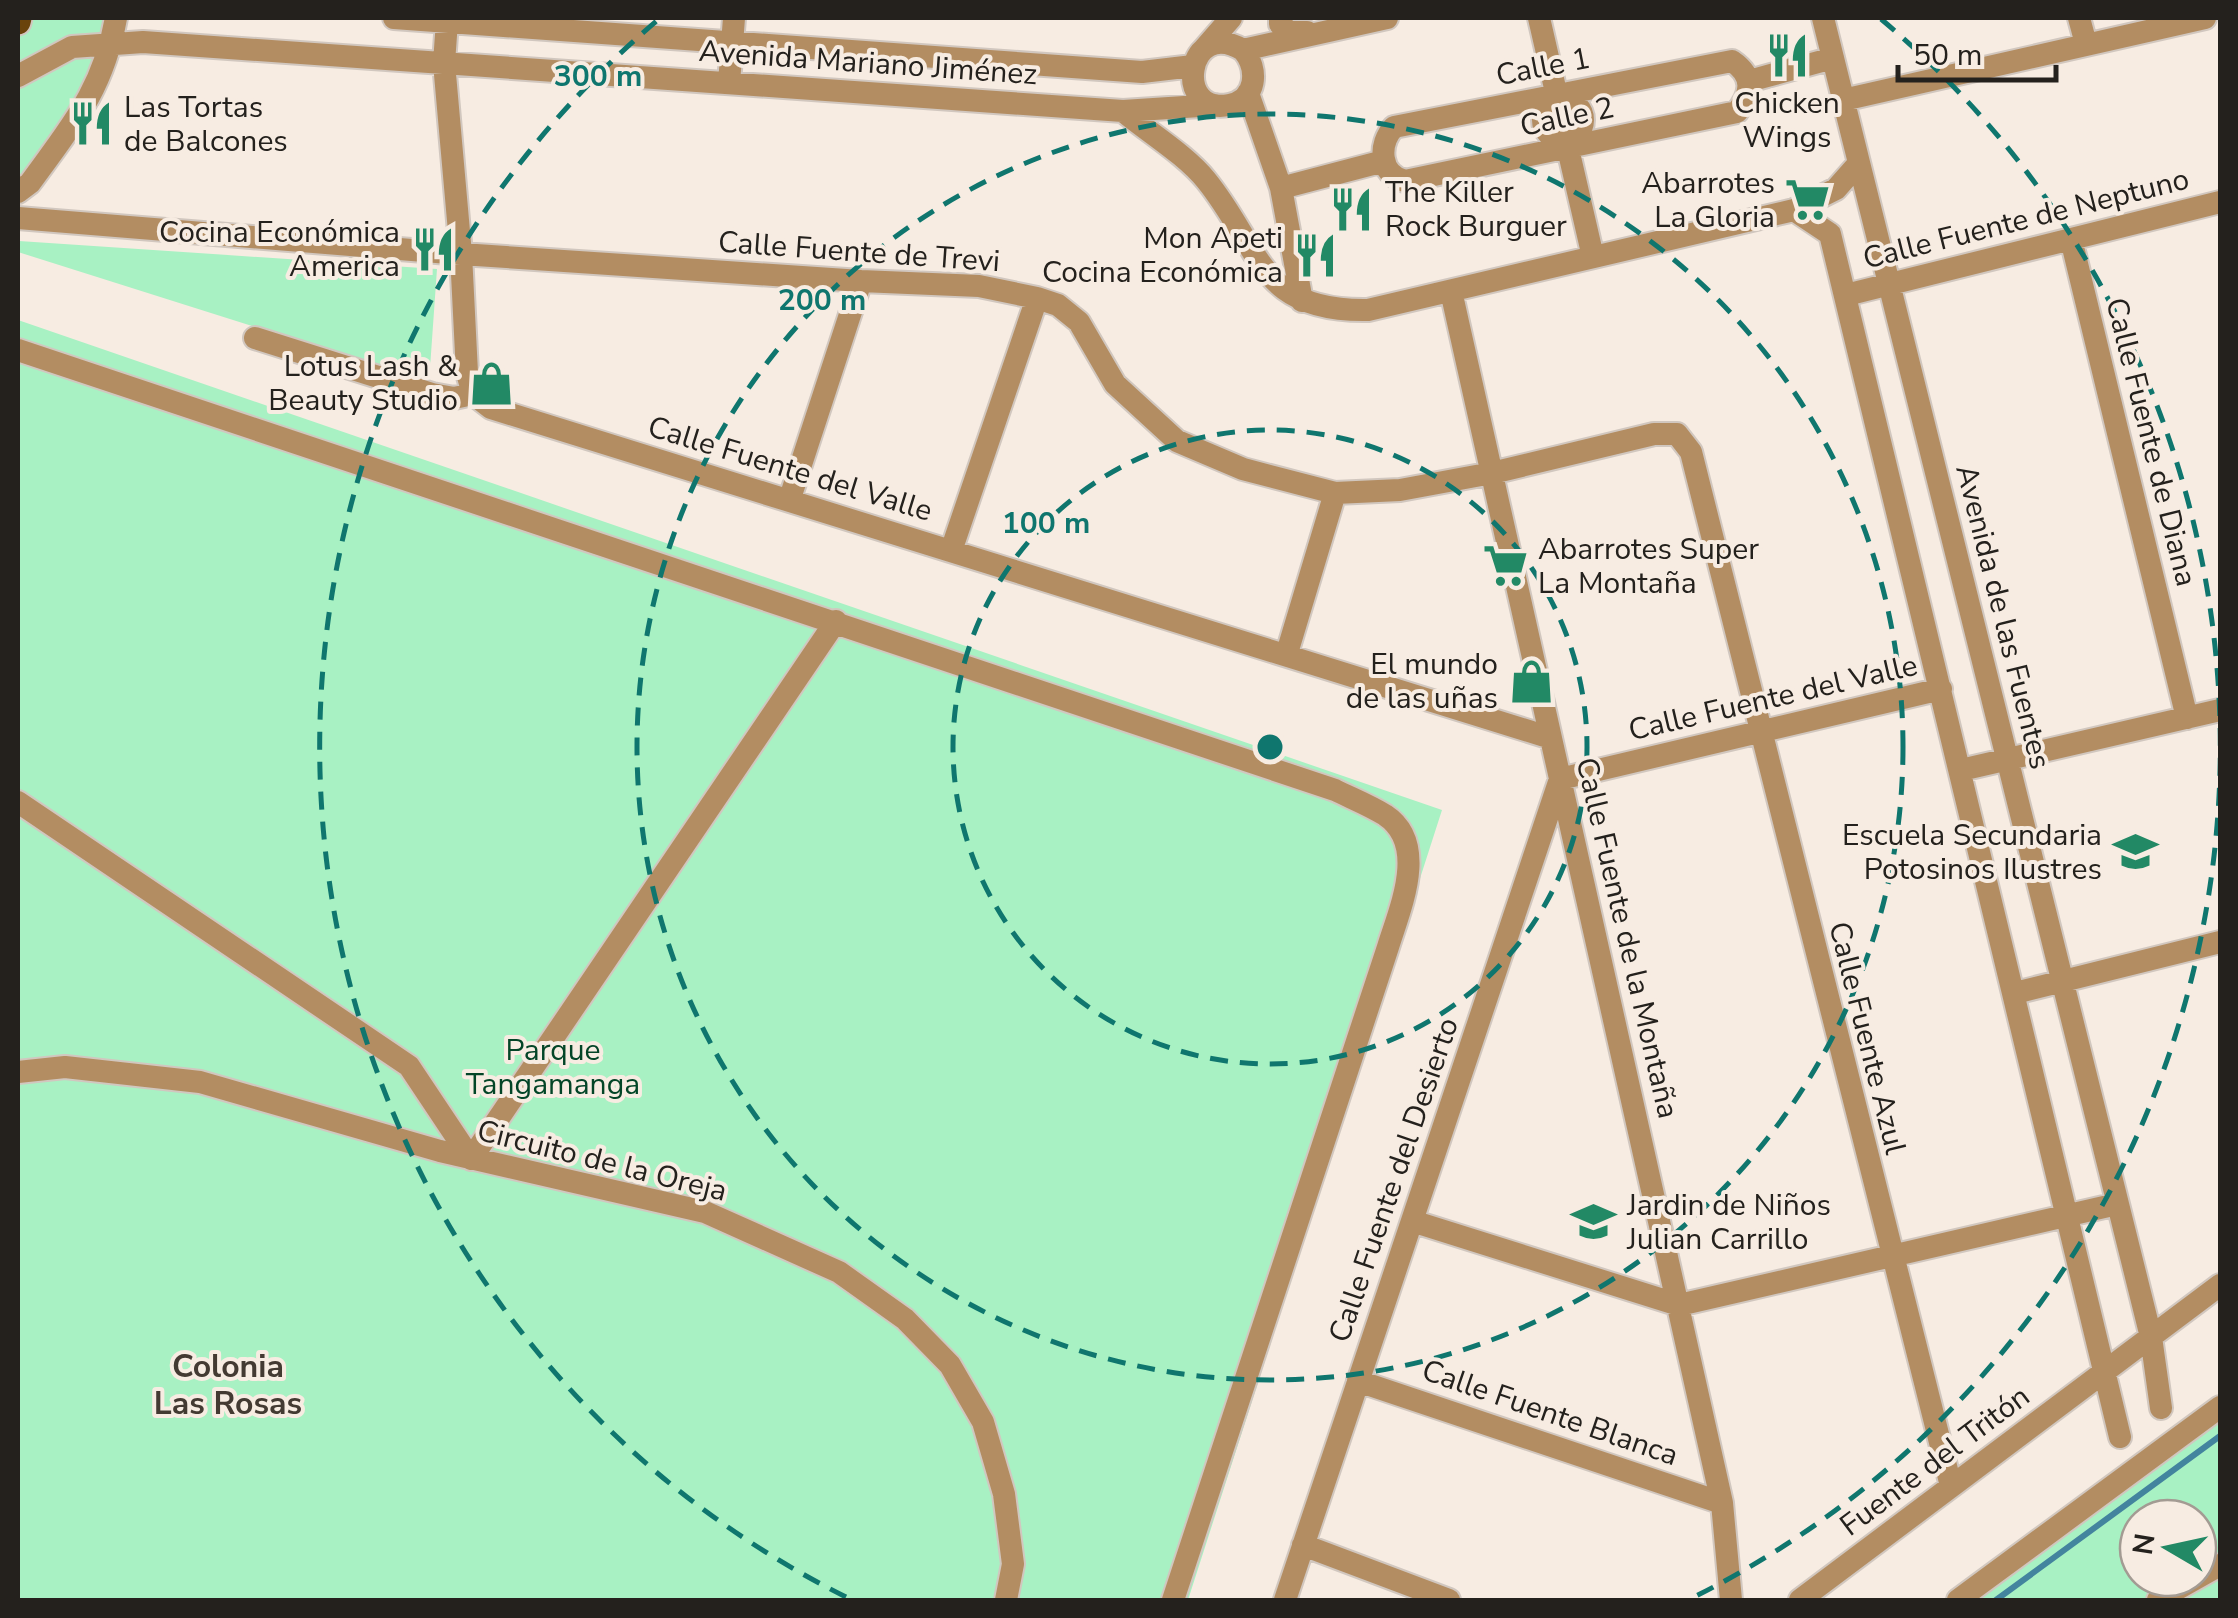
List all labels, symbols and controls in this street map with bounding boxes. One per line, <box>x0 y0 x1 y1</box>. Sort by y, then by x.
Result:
scale bar <box>1898 20 2056 82</box>
street label: Avenida Mariano Jiménez <box>697 31 1039 95</box>
restaurant icon: Chicken Wings <box>1763 32 1811 80</box>
text: 50 m <box>1913 35 1982 76</box>
street label: Calle 1 <box>1493 38 1593 96</box>
text: 300 m <box>554 56 642 97</box>
place label: Chicken Wings <box>1734 83 1840 158</box>
place label: Las Tortas de Balcones <box>124 87 288 162</box>
street label: Calle 2 <box>1516 87 1618 147</box>
restaurant icon: Las Tortas de Balcones <box>67 100 115 148</box>
street label: Calle Fuente de Neptuno <box>1859 159 2193 279</box>
place label: Abarrotes La Gloria <box>1641 163 1775 238</box>
place label: The Killer Rock Burguer <box>1385 172 1567 247</box>
supermarket icon: Abarrotes La Gloria <box>1784 176 1832 224</box>
restaurant icon: The Killer Rock Burguer <box>1328 185 1376 233</box>
place label: Cocina Económica America <box>159 212 400 287</box>
place label: Mon Apeti Cocina Económica <box>1042 218 1283 293</box>
street label: Calle Fuente de Trevi <box>717 222 1001 282</box>
restaurant icon: Cocina Económica America <box>409 225 457 273</box>
restaurant icon: Mon Apeti Cocina Económica <box>1292 231 1340 279</box>
text: 200 m <box>778 280 866 321</box>
street label: Calle Fuente de Diana <box>2095 293 2207 591</box>
place label: Lotus Lash & Beauty Studio <box>268 346 458 421</box>
shop icon: Lotus Lash & Beauty Studio <box>467 359 515 407</box>
street label: Calle Fuente del Valle <box>643 406 937 532</box>
street label: Avenida de las Fuentes <box>1945 461 2061 773</box>
text: 100 m <box>1002 503 1090 544</box>
place label: Abarrotes Super La Montaña <box>1538 529 1759 604</box>
supermarket icon: Abarrotes Super La Montaña <box>1481 542 1529 590</box>
place label: El mundo de las uñas <box>1346 644 1498 719</box>
street label: Calle Fuente del Valle <box>1625 645 1921 751</box>
shop icon: El mundo de las uñas <box>1507 657 1555 705</box>
centre of rings <box>1252 729 1288 765</box>
street label: Calle Fuente de la Montaña <box>1566 754 1688 1122</box>
place label: Escuela Secundaria Potosinos Ilustres <box>1842 815 2102 890</box>
school or university icon: Escuela Secundaria Potosinos Ilustres <box>2111 828 2159 876</box>
street label: Calle Fuente Azul <box>1818 917 1916 1159</box>
street label: Calle Fuente del Desierto <box>1319 1012 1469 1348</box>
park label: Parque Tangamanga <box>466 1030 640 1105</box>
street label: Circuito de la Oreja <box>473 1110 731 1212</box>
place label: Jardin de Niños Julian Carrillo <box>1626 1185 1831 1260</box>
school or university icon: Jardin de Niños Julian Carrillo <box>1570 1198 1618 1246</box>
district label: Colonia Las Rosas <box>154 1345 302 1425</box>
street label: Calle Fuente Blanca <box>1416 1350 1684 1476</box>
street label: Fuente del Tritón <box>1832 1376 2038 1546</box>
north arrow <box>2118 1498 2218 1598</box>
text: N <box>2124 1531 2165 1558</box>

